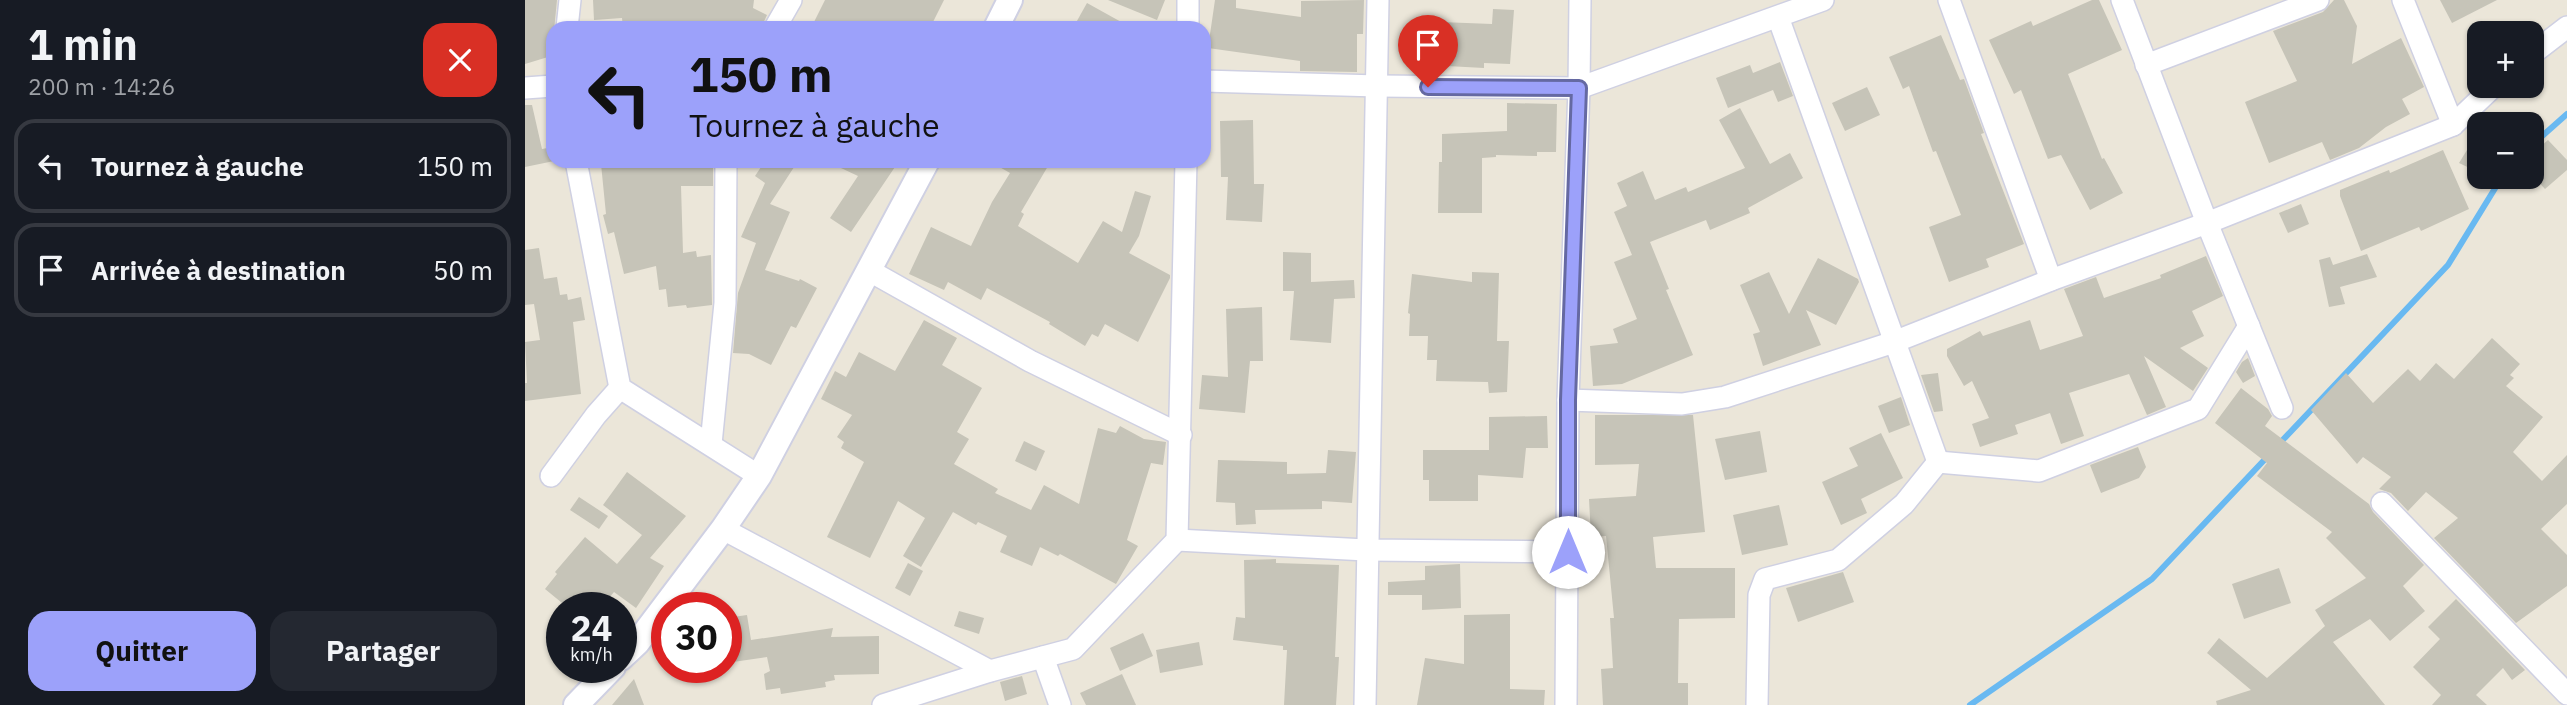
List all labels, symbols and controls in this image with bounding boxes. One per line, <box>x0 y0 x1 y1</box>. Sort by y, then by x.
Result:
pin <box>1398 15 1458 87</box>
text: 1 min <box>28 17 138 72</box>
map controls <box>2467 21 2544 189</box>
button: + <box>2467 21 2544 98</box>
button: close <box>423 23 497 97</box>
icon: arrive <box>1409 26 1447 64</box>
text: 150 m <box>689 42 833 105</box>
icon: left <box>574 49 665 140</box>
text: 200 m · 14:26 <box>28 71 175 101</box>
text: Tournez à gauche <box>689 104 940 146</box>
button: − <box>2467 112 2544 189</box>
icon: left <box>32 147 70 185</box>
text: Tournez à gauche <box>91 149 304 183</box>
text: 150 m <box>417 149 493 183</box>
icon: arrive <box>32 251 70 289</box>
text: Arrivée à destination <box>91 253 346 287</box>
text: 50 m <box>433 253 493 287</box>
position arrow <box>1531 515 1605 589</box>
speed limit sign: 30 <box>651 592 742 683</box>
text: 24 <box>570 605 613 651</box>
button: Quitter <box>28 611 256 691</box>
button: Partager <box>270 611 497 691</box>
text: km/h <box>570 643 613 666</box>

